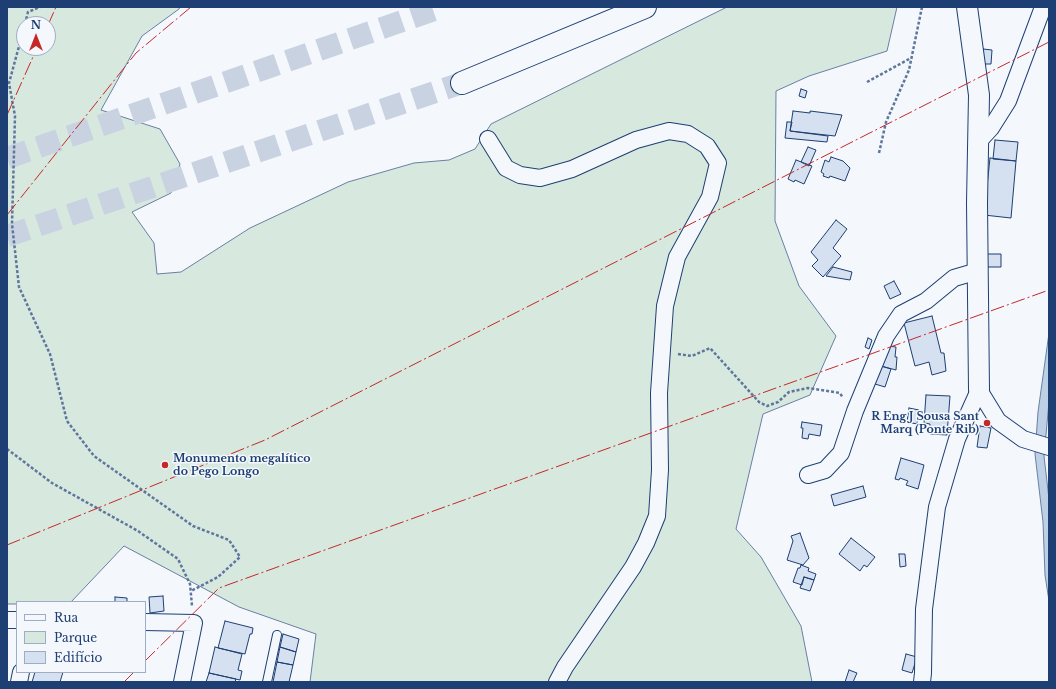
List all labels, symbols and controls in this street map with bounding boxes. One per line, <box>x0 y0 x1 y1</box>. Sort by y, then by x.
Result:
north arrow <box>16 16 56 56</box>
text: N <box>31 18 41 32</box>
place label: R Eng J Sousa Sant Marq (Ponte Rib) <box>871 410 979 436</box>
marker: R Eng J Sousa Sant Marq (Ponte Rib) <box>982 418 992 428</box>
place label: Monumento megalítico do Pego Longo <box>173 452 311 478</box>
marker: Monumento megalítico do Pego Longo <box>160 460 170 470</box>
legend <box>16 601 146 673</box>
text: Rua <box>54 610 78 625</box>
text: Parque <box>54 630 97 645</box>
text: Edifício <box>54 650 102 665</box>

